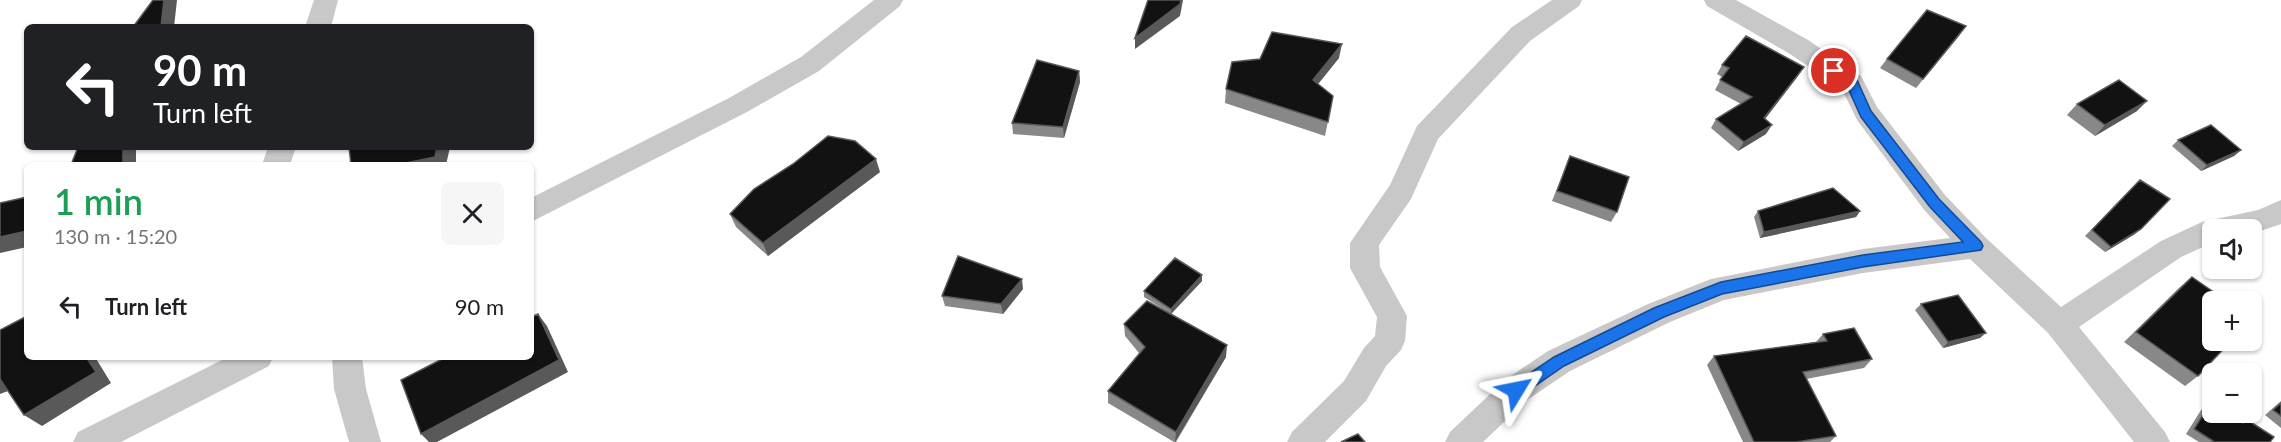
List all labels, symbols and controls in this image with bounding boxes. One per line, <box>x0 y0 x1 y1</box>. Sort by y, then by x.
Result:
text: 90 m <box>153 45 247 95</box>
pin <box>1808 45 1859 96</box>
icon: left <box>54 48 132 126</box>
icon: arrive <box>1817 54 1850 87</box>
text: Turn left <box>153 96 252 129</box>
text: 1 min <box>54 179 143 223</box>
button: close <box>441 182 504 245</box>
map controls <box>2202 219 2262 423</box>
button: sound <box>2202 219 2262 279</box>
text: 130 m · 15:20 <box>54 224 177 248</box>
icon: left <box>54 290 87 323</box>
button: + <box>2202 291 2262 351</box>
text: Turn left <box>105 293 187 320</box>
text: 90 m <box>455 293 504 320</box>
position arrow <box>1484 358 1548 422</box>
button: − <box>2202 363 2262 423</box>

